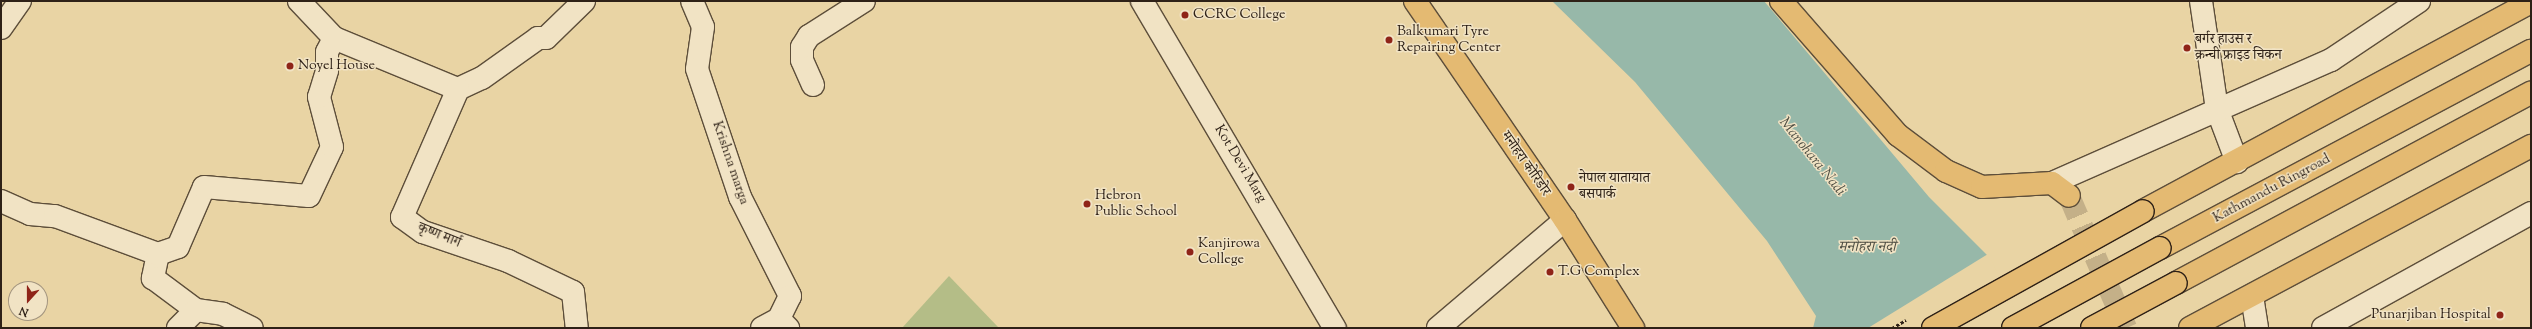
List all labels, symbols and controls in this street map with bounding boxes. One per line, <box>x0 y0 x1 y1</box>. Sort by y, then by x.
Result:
place label: CCRC College <box>1193 7 1285 23</box>
marker: CCRC College <box>1180 10 1190 20</box>
place label: Balkumari Tyre Repairing Center <box>1397 24 1500 56</box>
place label: बर्गर हाउस र क्रन्ची फ्राइड चिकन <box>2195 32 2282 64</box>
marker: Balkumari Tyre Repairing Center <box>1384 35 1394 45</box>
marker: बर्गर हाउस र क्रन्ची फ्राइड चिकन <box>2182 43 2192 53</box>
place label: Noyel House <box>298 58 375 74</box>
marker: Noyel House <box>285 61 295 71</box>
water label: Manohara Nadi <box>1775 114 1849 200</box>
street label: Krishna marga <box>708 119 752 207</box>
street label: Kot Devi Marg <box>1210 122 1270 206</box>
street label: मनोहरा कोरिडोर <box>1497 129 1553 199</box>
street label: Kathmandu Ringroad <box>2210 151 2334 227</box>
place label: नेपाल यातायात बसपार्क <box>1579 171 1650 204</box>
marker: नेपाल यातायात बसपार्क <box>1566 182 1576 192</box>
place label: Hebron Public School <box>1095 188 1177 220</box>
marker: Hebron Public School <box>1082 199 1092 209</box>
street label: कृष्ण मार्ग <box>415 220 463 252</box>
place label: Kanjirowa College <box>1198 236 1260 268</box>
water label: मनोहरा नदी <box>1838 239 1896 257</box>
marker: Kanjirowa College <box>1185 247 1195 257</box>
place label: T.G Complex <box>1558 264 1640 280</box>
marker: T.G Complex <box>1545 267 1555 277</box>
north arrow <box>8 281 48 321</box>
text: N <box>17 302 31 320</box>
place label: Punarjiban Hospital <box>2371 307 2491 323</box>
marker: Punarjiban Hospital <box>2494 309 2506 321</box>

